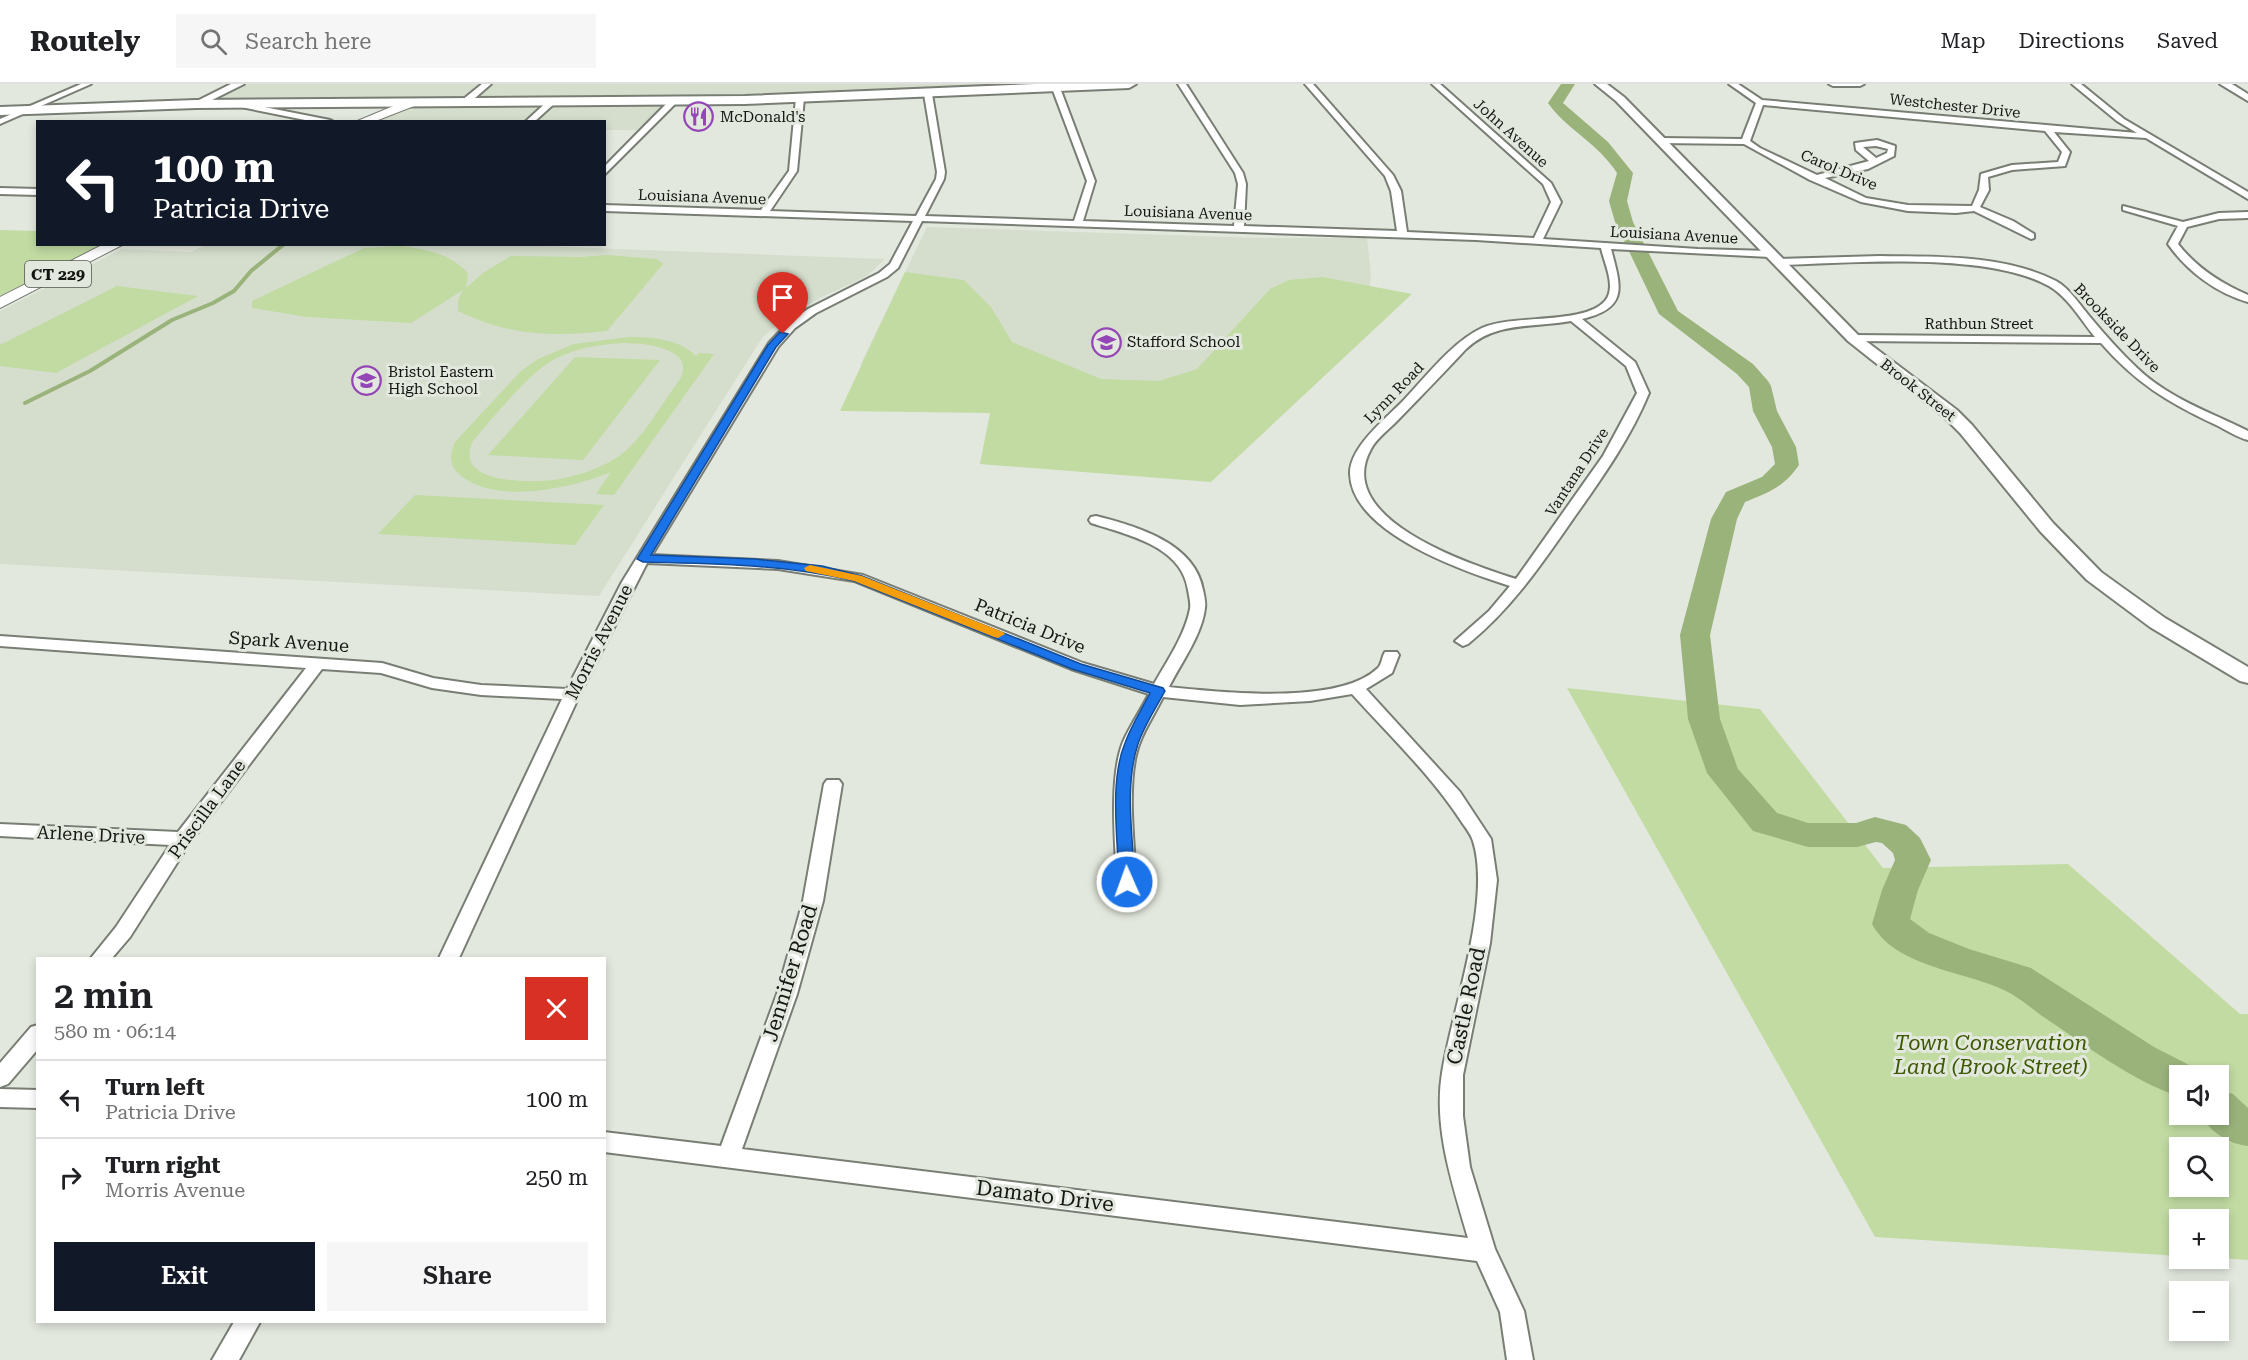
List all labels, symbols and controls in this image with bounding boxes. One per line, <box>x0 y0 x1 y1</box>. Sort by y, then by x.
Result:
search box <box>176 14 596 68</box>
text: Routely <box>30 25 140 58</box>
icon: search <box>197 25 230 58</box>
text: Search here <box>245 29 371 54</box>
text: Map <box>1941 29 1985 53</box>
text: Directions <box>2018 29 2124 53</box>
text: Saved <box>2157 29 2218 53</box>
street label: Westchester Drive <box>1889 90 2021 122</box>
street label: John Avenue <box>1470 95 1552 171</box>
restaurant icon: McDonald's <box>683 101 715 133</box>
place label: McDonald's <box>720 108 806 126</box>
text: 100 m <box>153 143 275 192</box>
icon: left <box>54 144 132 222</box>
street label: Carol Drive <box>1798 146 1880 194</box>
street label: Louisiana Avenue <box>638 186 766 208</box>
text: Patricia Drive <box>153 193 329 225</box>
street label: Louisiana Avenue <box>1124 202 1252 224</box>
street label: Louisiana Avenue <box>1610 223 1738 247</box>
road number: CT 229 <box>25 261 91 287</box>
pin <box>757 272 808 334</box>
street label: Brookside Drive <box>2070 280 2164 376</box>
icon: arrive <box>766 281 799 314</box>
street label: Rathbun Street <box>1925 315 2034 333</box>
school or university icon: Stafford School <box>1090 326 1122 358</box>
place label: Stafford School <box>1127 333 1240 351</box>
street label: Brook Street <box>1877 355 1960 425</box>
street label: Lynn Road <box>1360 358 1428 427</box>
place label: Bristol Eastern High School <box>388 363 494 398</box>
school or university icon: Bristol Eastern High School <box>351 365 383 397</box>
street label: Vantana Drive <box>1542 424 1612 520</box>
street label: Morris Avenue <box>561 581 637 703</box>
street label: Patricia Drive <box>972 594 1089 657</box>
street label: Spark Avenue <box>228 627 350 656</box>
street label: Priscilla Lane <box>164 755 250 862</box>
street label: Arlene Drive <box>36 821 146 848</box>
position arrow <box>1095 850 1159 914</box>
street label: Jennifer Road <box>758 901 822 1044</box>
street label: Castle Road <box>1442 945 1490 1067</box>
text: 2 min <box>54 975 153 1017</box>
button: close <box>525 977 588 1040</box>
text: 580 m · 06:14 <box>54 1019 176 1043</box>
park label: Town Conservation Land (Brook Street) <box>1893 1031 2088 1079</box>
map controls <box>2169 1065 2229 1341</box>
button: sound <box>2169 1065 2229 1125</box>
text: Turn left <box>105 1075 205 1100</box>
icon: left <box>54 1083 87 1116</box>
text: 100 m <box>525 1087 588 1112</box>
text: Patricia Drive <box>105 1100 236 1124</box>
button: search <box>2169 1137 2229 1197</box>
text: Turn right <box>105 1153 220 1178</box>
icon: right <box>54 1161 87 1194</box>
text: 250 m <box>525 1165 588 1190</box>
street label: Damato Drive <box>975 1176 1115 1216</box>
text: Morris Avenue <box>105 1178 245 1202</box>
button: + <box>2169 1209 2229 1269</box>
button: Exit <box>54 1242 315 1311</box>
button: Share <box>327 1242 588 1311</box>
button: − <box>2169 1281 2229 1341</box>

